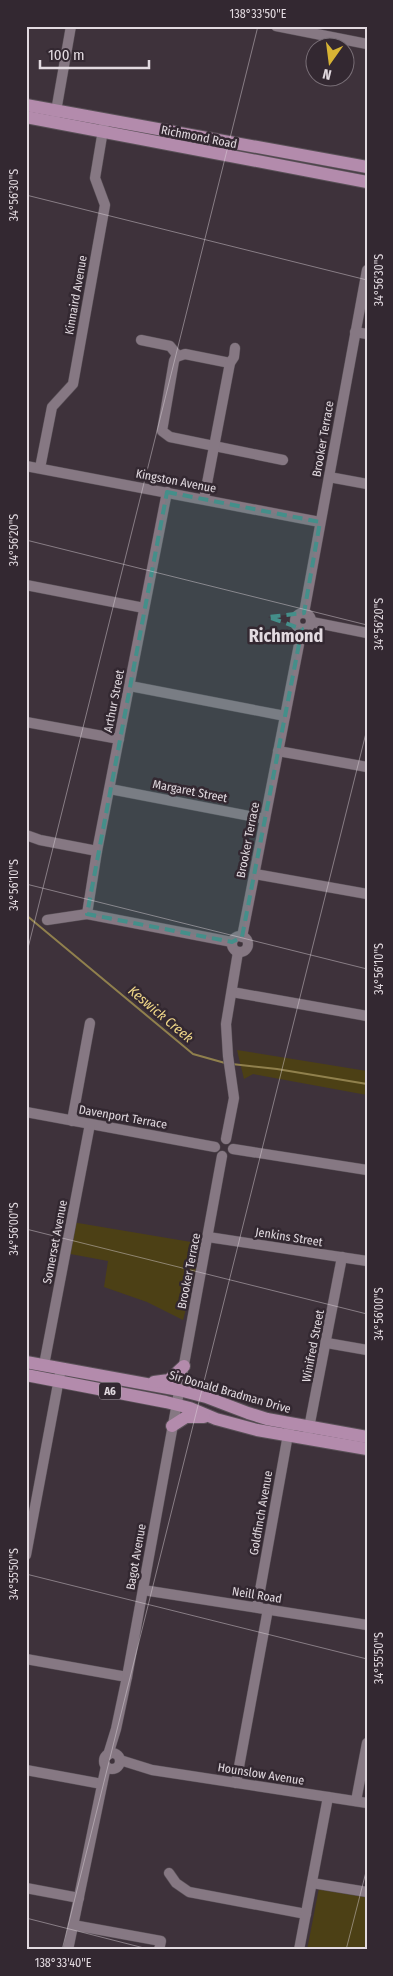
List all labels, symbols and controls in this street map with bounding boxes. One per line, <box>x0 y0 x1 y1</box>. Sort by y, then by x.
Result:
text: 138°33'50"E <box>230 7 287 21</box>
scale bar <box>40 38 149 70</box>
north arrow <box>306 38 356 88</box>
text: 100 m <box>48 46 85 64</box>
text: N <box>321 65 333 83</box>
street label: Richmond Road <box>160 123 238 151</box>
text: 34°56'30"S <box>7 169 21 221</box>
street label: Kinnaird Avenue <box>62 254 90 336</box>
text: 34°56'30"S <box>372 254 386 306</box>
street label: Brooker Terrace <box>309 400 337 478</box>
street label: Kingston Avenue <box>135 466 217 496</box>
text: 34°56'20"S <box>7 514 21 566</box>
text: 34°56'20"S <box>372 598 386 650</box>
district label: Richmond <box>249 625 323 647</box>
street label: Arthur Street <box>101 668 127 734</box>
street label: Margaret Street <box>151 777 229 805</box>
street label: Brooker Terrace <box>234 801 262 879</box>
text: 34°56'10"S <box>7 859 21 911</box>
text: 34°56'10"S <box>372 943 386 995</box>
water label: Keswick Creek <box>125 982 197 1047</box>
street label: Davenport Terrace <box>78 1102 168 1132</box>
street label: Somerset Avenue <box>40 1199 70 1285</box>
text: 34°56'00"S <box>7 1202 21 1256</box>
street label: Jenkins Street <box>254 1225 324 1249</box>
street label: Brooker Terrace <box>175 1232 203 1310</box>
text: 34°56'00"S <box>372 1287 386 1341</box>
street label: Winifred Street <box>299 1308 327 1383</box>
street label: Sir Donald Bradman Drive <box>167 1368 293 1416</box>
road number: A6 <box>99 1382 121 1400</box>
street label: Goldfinch Avenue <box>247 1470 275 1556</box>
street label: Bagot Avenue <box>123 1523 149 1591</box>
text: 34°55'50"S <box>7 1548 21 1600</box>
street label: Neill Road <box>231 1584 283 1606</box>
text: 34°55'50"S <box>372 1632 386 1684</box>
street label: Hounslow Avenue <box>217 1760 305 1788</box>
text: 138°33'40"E <box>35 1956 92 1970</box>

